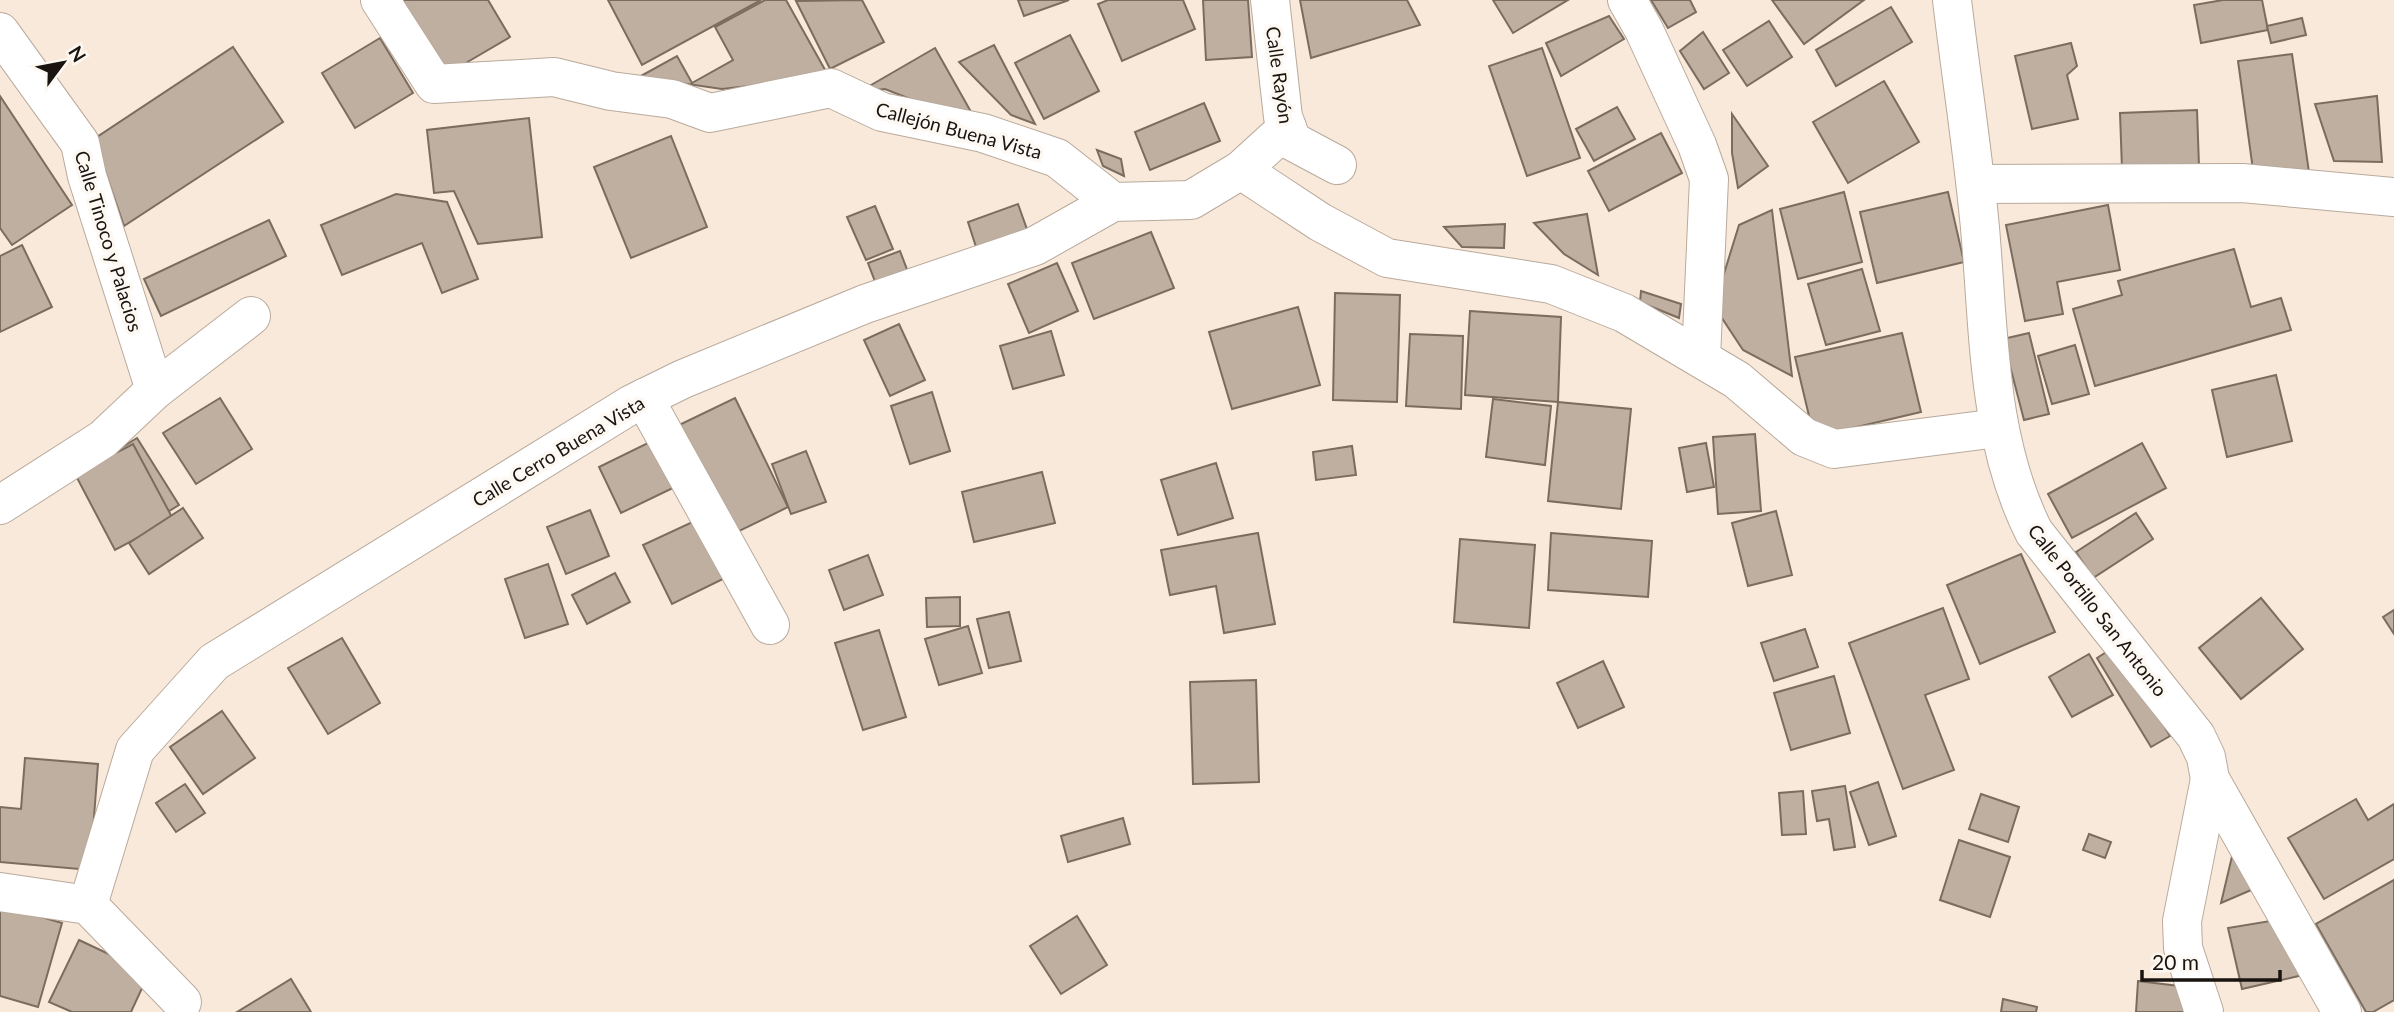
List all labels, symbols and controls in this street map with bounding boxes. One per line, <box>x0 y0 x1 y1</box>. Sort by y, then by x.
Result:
street label: Calle Rayón <box>1262 25 1298 125</box>
north arrow <box>28 28 98 98</box>
text: N <box>64 41 91 66</box>
street label: Callejón Buena Vista <box>874 97 1044 163</box>
street label: Calle Tinoco y Palacios <box>71 148 147 334</box>
street label: Calle Cerro Buena Vista <box>468 391 648 511</box>
street label: Calle Portillo San Antonio <box>2024 519 2172 701</box>
scale bar <box>2142 939 2280 983</box>
text: 20 m <box>2152 949 2199 974</box>

